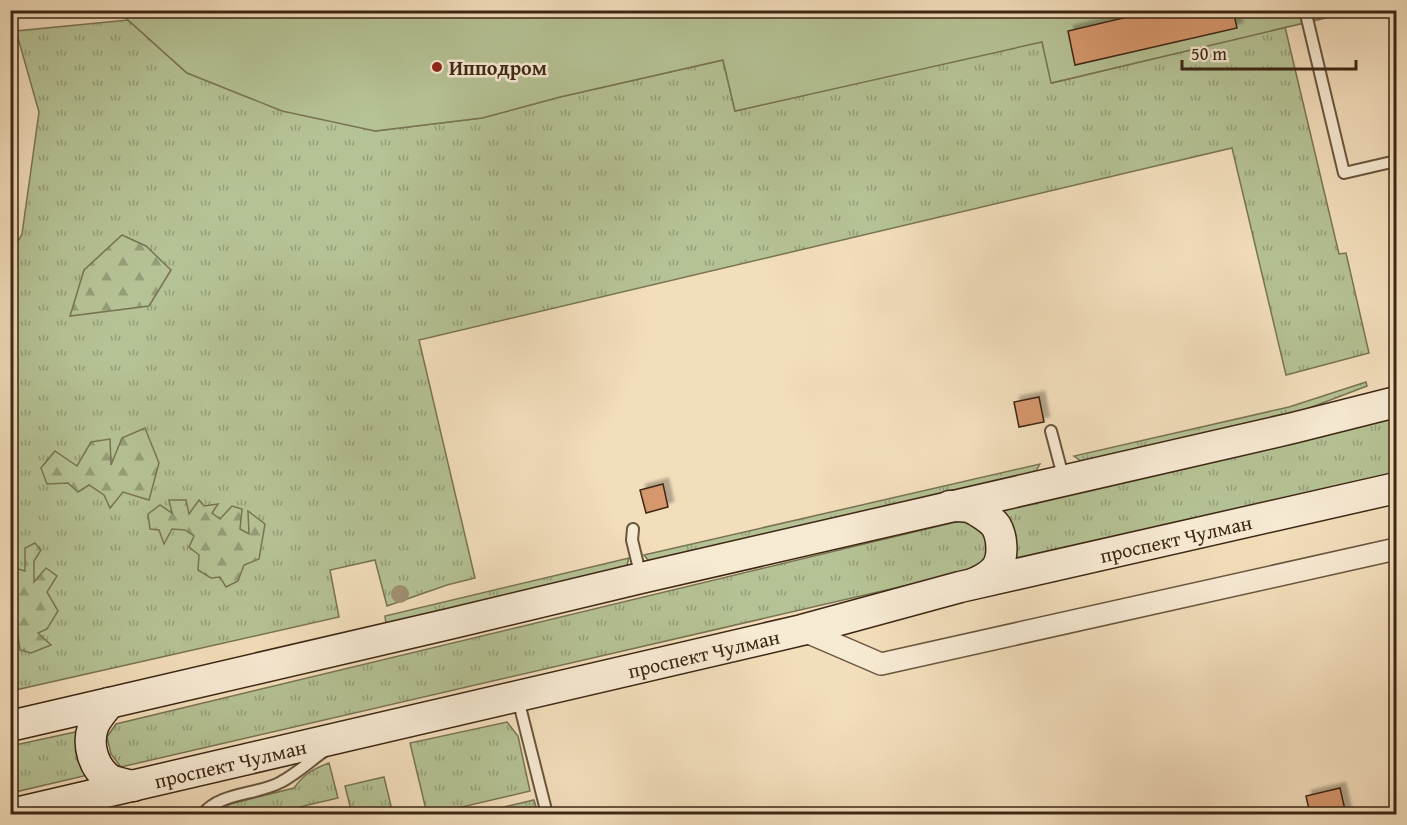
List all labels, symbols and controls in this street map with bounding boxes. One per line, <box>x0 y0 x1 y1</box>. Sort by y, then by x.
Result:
scale bar <box>1182 33 1356 71</box>
text: 50 m <box>1191 40 1227 67</box>
place label: Ипподром <box>449 53 547 82</box>
marker: Ипподром <box>430 60 444 74</box>
street label: проспект Чулман <box>1097 507 1255 569</box>
street label: проспект Чулман <box>625 621 783 685</box>
street label: проспект Чулман <box>151 731 309 795</box>

